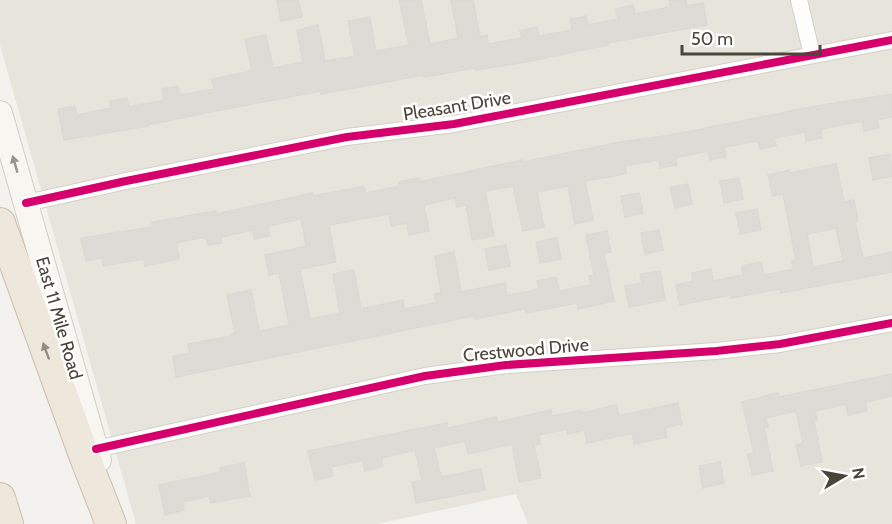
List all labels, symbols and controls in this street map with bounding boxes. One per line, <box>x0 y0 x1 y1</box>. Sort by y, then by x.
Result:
scale bar <box>682 18 820 56</box>
text: 50 m <box>691 28 733 50</box>
street label: Pleasant Drive <box>402 87 512 125</box>
one-way arrow <box>10 155 19 173</box>
street label: East 11 Mile Road <box>31 254 87 382</box>
street label: Crestwood Drive <box>462 334 590 366</box>
one-way arrow <box>41 342 51 360</box>
north arrow <box>814 446 874 506</box>
text: N <box>848 466 869 481</box>

